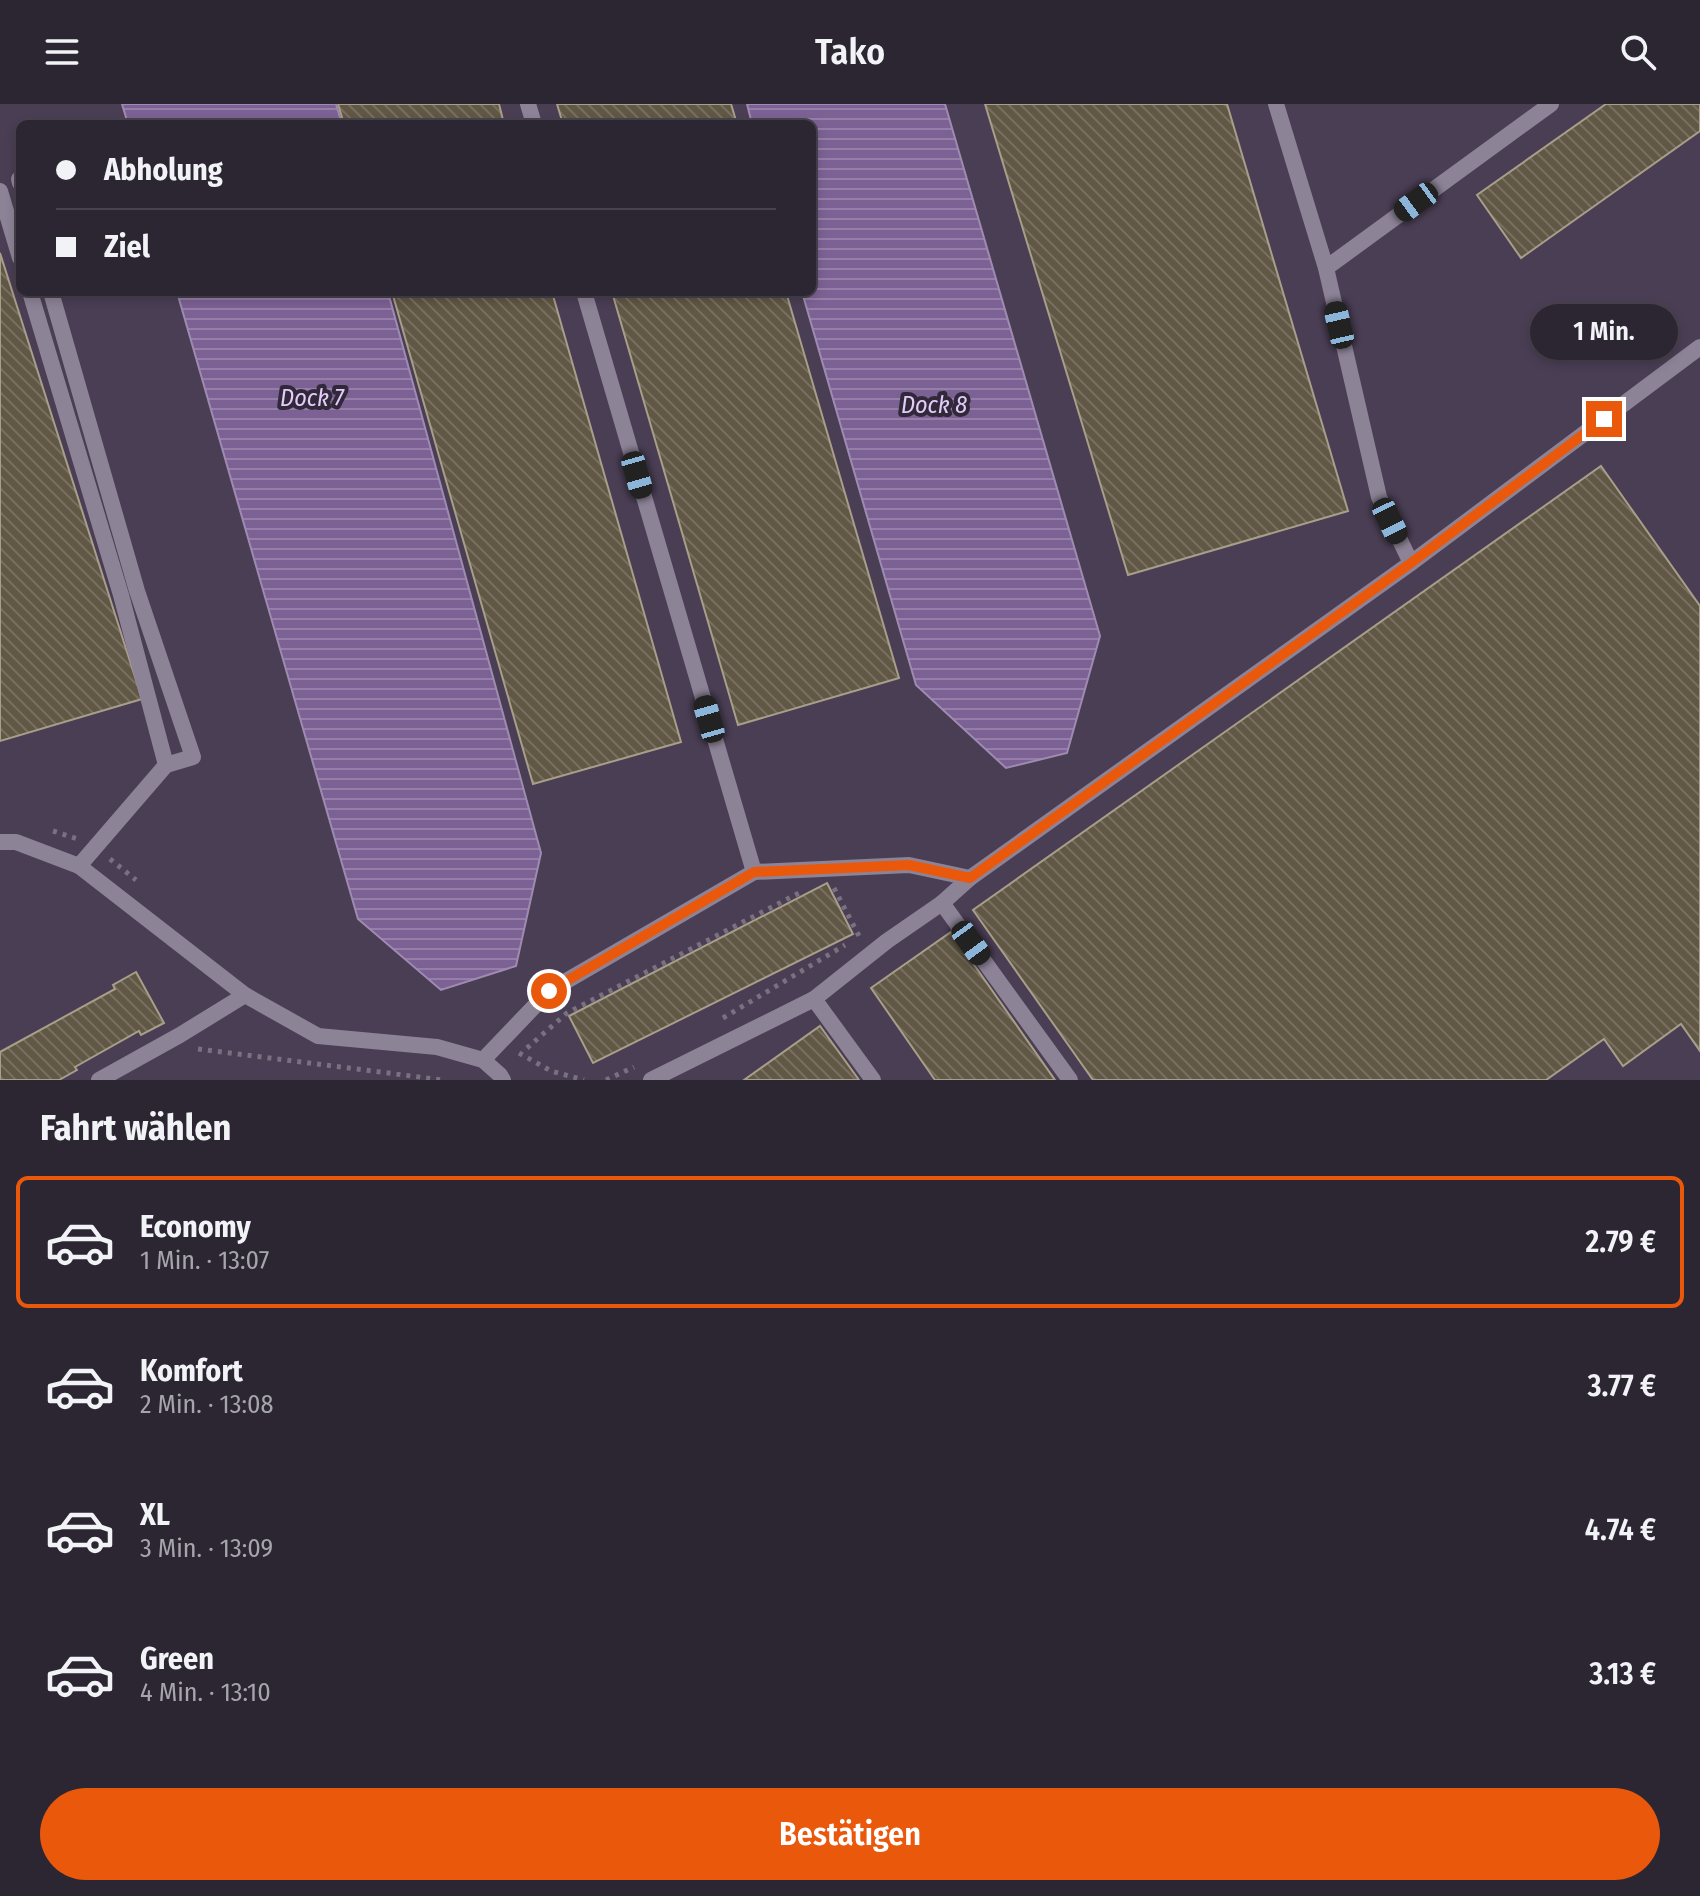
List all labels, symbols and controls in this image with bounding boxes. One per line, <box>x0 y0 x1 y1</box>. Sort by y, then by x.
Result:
icon: menu <box>40 30 84 74</box>
text: Tako <box>815 30 885 74</box>
icon: search <box>1616 30 1660 74</box>
text: Abholung <box>104 152 223 188</box>
car <box>1390 178 1442 226</box>
text: Ziel <box>104 229 150 265</box>
car <box>1322 299 1356 351</box>
callout: 1 Min. <box>1530 303 1678 359</box>
text: 1 Min. <box>1573 316 1635 347</box>
water label: Dock 7 <box>280 384 345 412</box>
water label: Dock 8 <box>901 391 967 419</box>
route end <box>1586 401 1622 437</box>
car <box>619 449 655 501</box>
car <box>1369 494 1411 548</box>
car <box>691 693 727 745</box>
car <box>947 917 995 969</box>
route start <box>531 973 567 1009</box>
text: Fahrt wählen <box>40 1106 231 1150</box>
icon: car <box>44 1206 116 1278</box>
text: Economy <box>140 1209 251 1245</box>
text: 2.79 € <box>1585 1224 1656 1260</box>
text: 1 Min. · 13:07 <box>140 1245 269 1276</box>
icon: car <box>44 1350 116 1422</box>
text: Komfort <box>140 1353 243 1389</box>
text: 3.77 € <box>1587 1368 1656 1404</box>
text: 2 Min. · 13:08 <box>140 1389 273 1420</box>
icon: car <box>44 1494 116 1566</box>
text: XL <box>140 1497 170 1533</box>
text: 4.74 € <box>1585 1512 1656 1548</box>
text: 3 Min. · 13:09 <box>140 1533 273 1564</box>
icon: car <box>44 1638 116 1710</box>
text: Green <box>140 1641 214 1677</box>
text: 3.13 € <box>1589 1656 1656 1692</box>
text: 4 Min. · 13:10 <box>140 1677 271 1708</box>
button: Bestätigen <box>40 1788 1660 1880</box>

